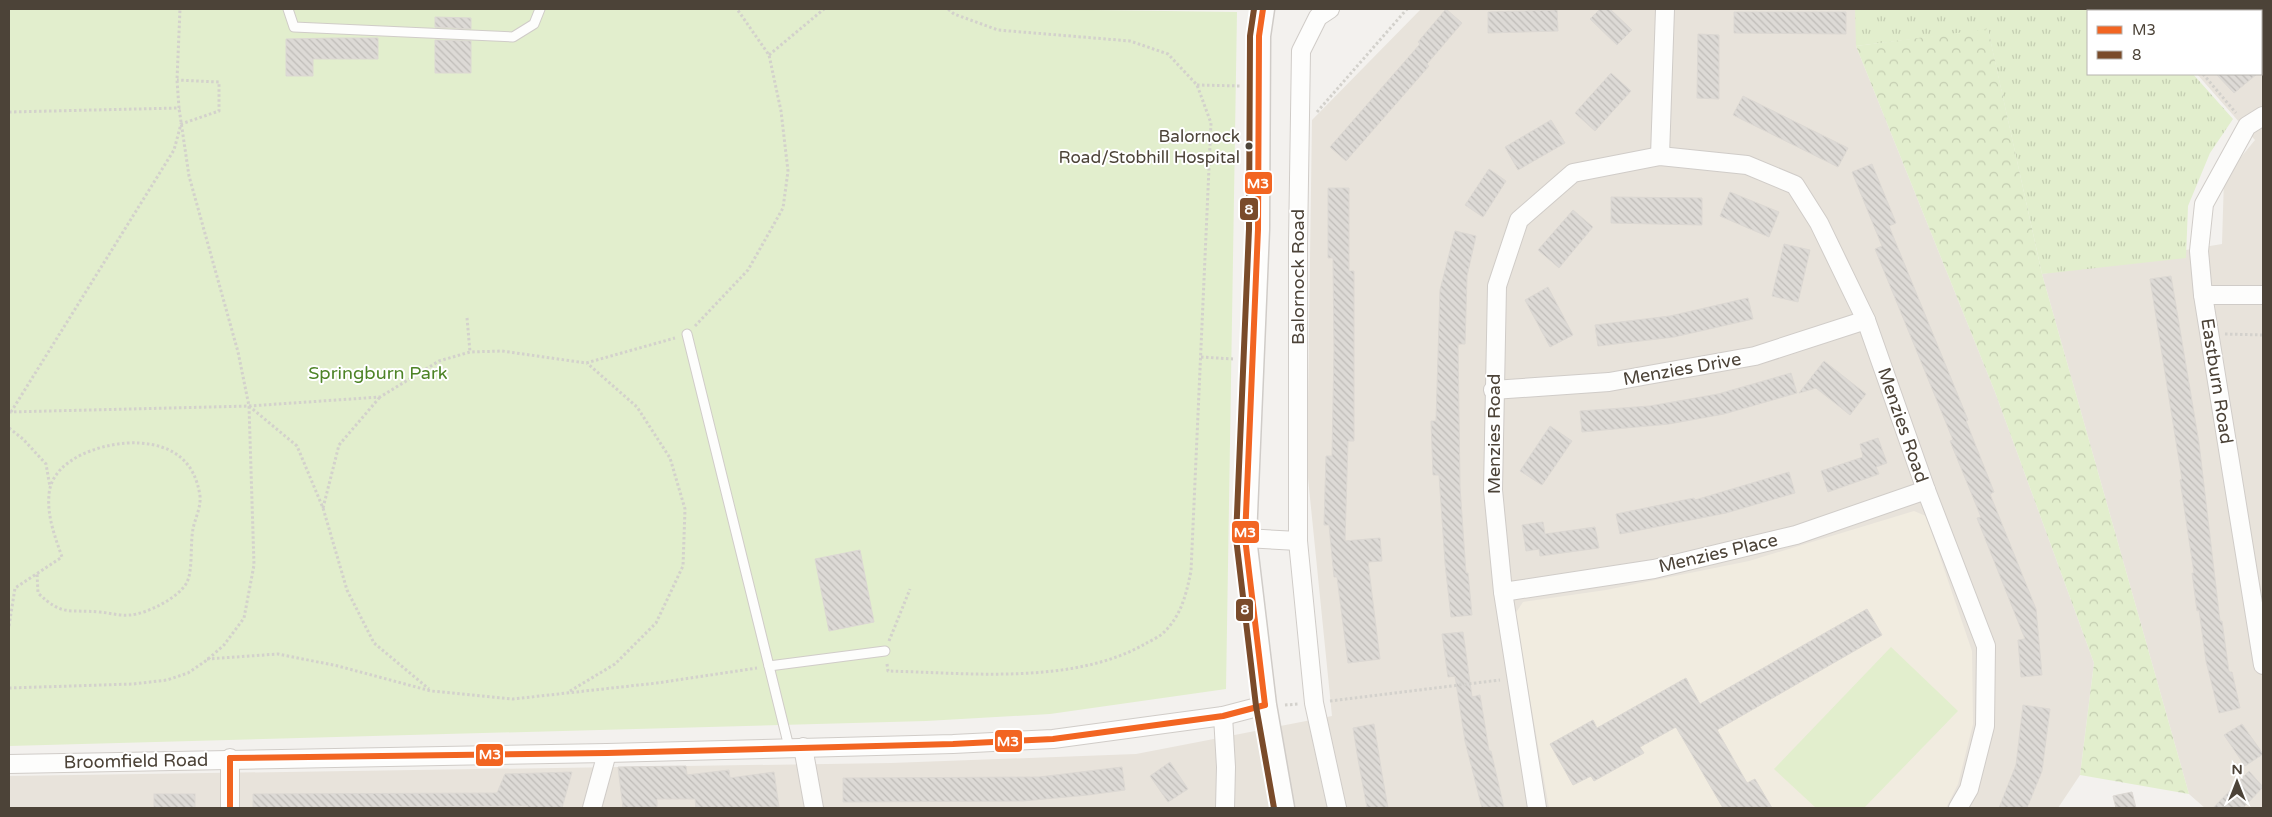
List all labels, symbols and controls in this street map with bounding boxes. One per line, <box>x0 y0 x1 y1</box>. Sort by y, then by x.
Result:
legend <box>2087 10 2262 75</box>
text: M3 <box>2132 21 2156 39</box>
text: 8 <box>2132 46 2141 64</box>
place label: Balornock Road/Stobhill Hospital <box>1058 126 1240 168</box>
marker: Balornock Road/Stobhill Hospital <box>1244 141 1254 151</box>
line badge: M3 <box>1244 171 1273 195</box>
text: M3 <box>1247 175 1269 192</box>
line badge: 8 <box>1239 197 1259 221</box>
text: 8 <box>1245 201 1254 218</box>
street label: Balornock Road <box>1287 209 1309 345</box>
street label: Eastburn Road <box>2196 317 2238 445</box>
street label: Menzies Drive <box>1621 348 1743 390</box>
park label: Springburn Park <box>308 362 448 384</box>
street label: Menzies Road <box>1873 364 1933 486</box>
street label: Menzies Road <box>1483 374 1505 494</box>
line badge: M3 <box>1231 520 1260 544</box>
text: M3 <box>1234 524 1256 541</box>
street label: Menzies Place <box>1656 529 1780 577</box>
line badge: 8 <box>1235 598 1254 622</box>
text: 8 <box>1241 601 1250 618</box>
line badge: M3 <box>994 729 1023 753</box>
text: M3 <box>997 733 1019 750</box>
line badge: M3 <box>475 743 504 767</box>
text: M3 <box>479 746 501 763</box>
street label: Broomfield Road <box>64 749 208 773</box>
north arrow <box>2212 757 2262 807</box>
text: N <box>2231 761 2243 778</box>

